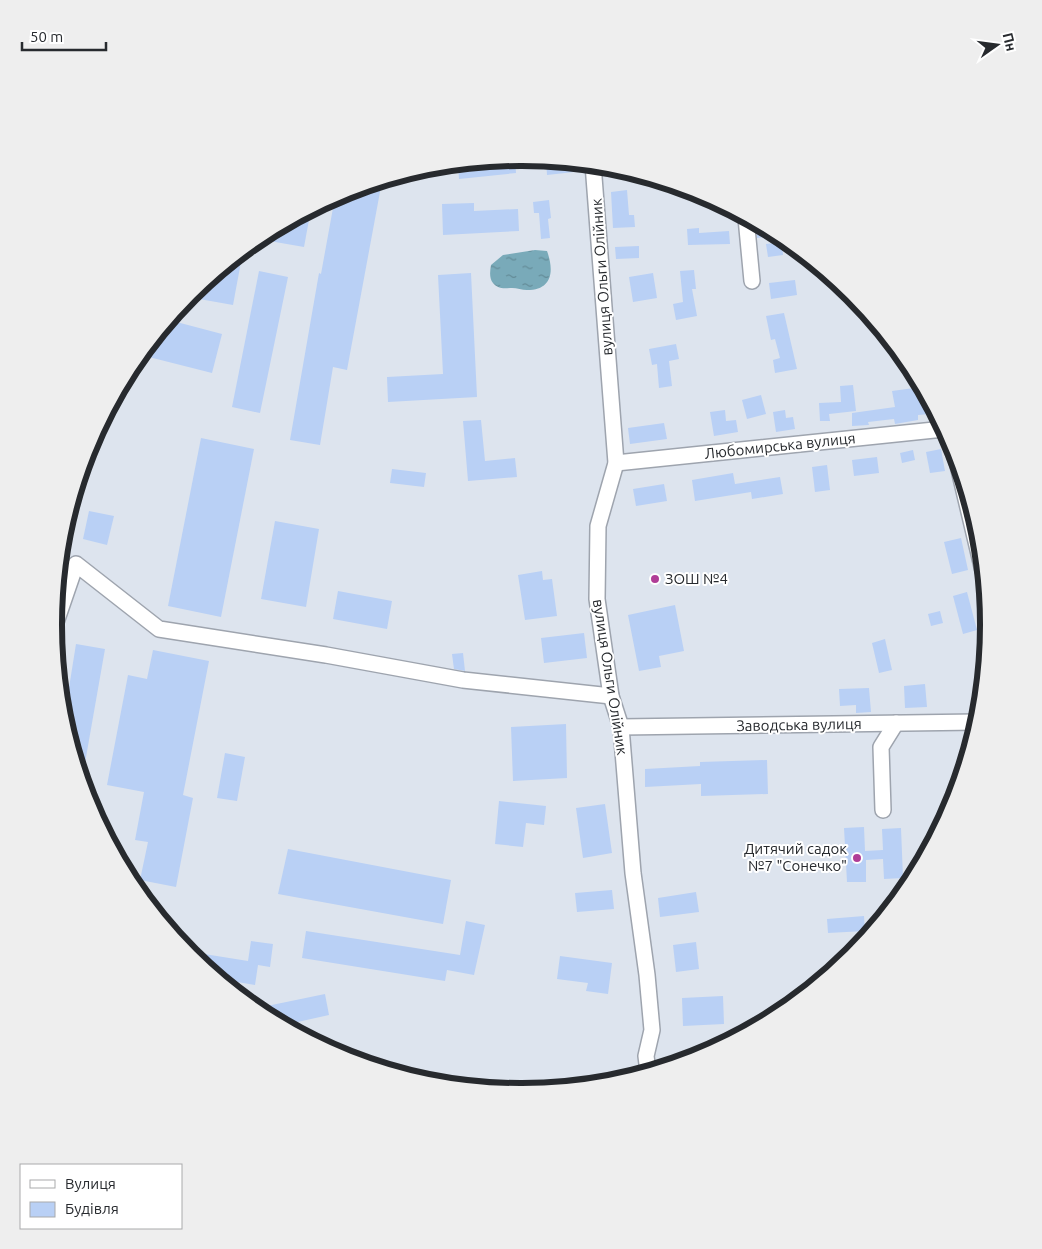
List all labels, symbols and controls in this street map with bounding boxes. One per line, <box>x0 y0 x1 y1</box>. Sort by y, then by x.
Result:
scale bar <box>22 20 106 52</box>
north arrow <box>972 20 1022 70</box>
text: 50 m <box>30 28 63 45</box>
text: Пн <box>1000 31 1020 53</box>
street label: вулиця Ольги Олійник <box>588 198 615 356</box>
street label: Любомирська вулиця <box>704 429 856 462</box>
place label: ЗОШ №4 <box>665 570 728 587</box>
marker: ЗОШ №4 <box>649 573 661 585</box>
street label: вулиця Ольги Олійник <box>590 598 631 756</box>
street label: Заводська вулиця <box>736 715 862 734</box>
place label: Дитячий садок №7 "Сонечко" <box>744 840 847 874</box>
marker: Дитячий садок №7 "Сонечко" <box>851 852 863 864</box>
legend <box>20 1164 182 1229</box>
text: Вулиця <box>65 1175 116 1192</box>
text: Будівля <box>65 1200 119 1217</box>

